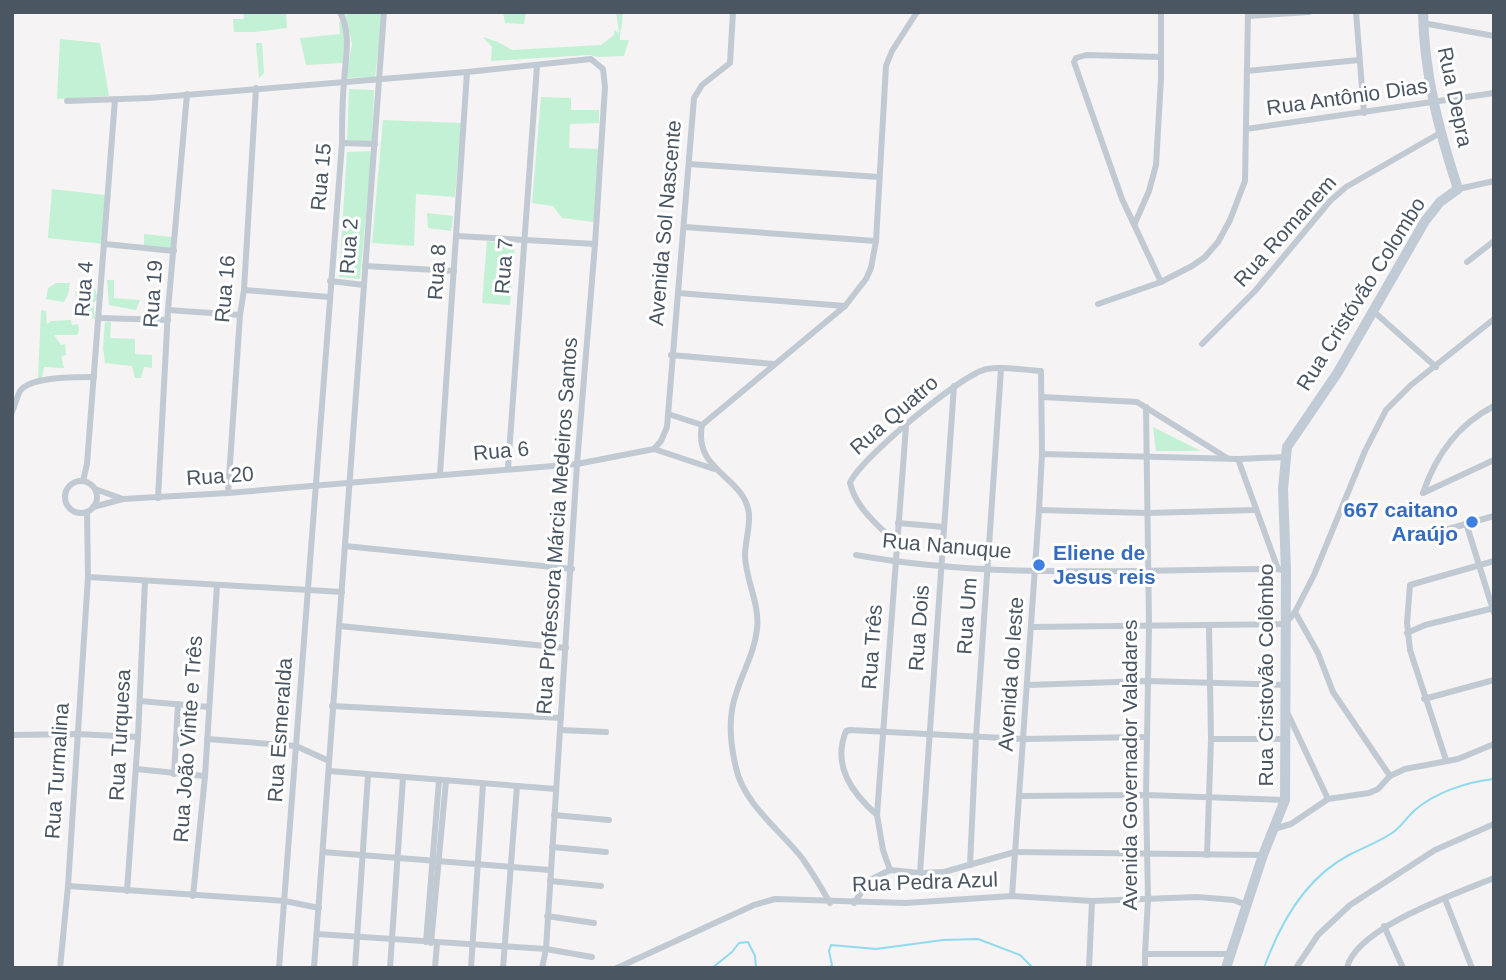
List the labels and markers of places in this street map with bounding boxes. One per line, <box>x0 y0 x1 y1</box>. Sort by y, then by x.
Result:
place label: 667 caitano Araújo <box>1344 498 1458 545</box>
marker: 667 caitano Araújo <box>1464 514 1480 530</box>
place label: Eliene de Jesus reis <box>1053 541 1156 588</box>
marker: Eliene de Jesus reis <box>1031 557 1047 573</box>

